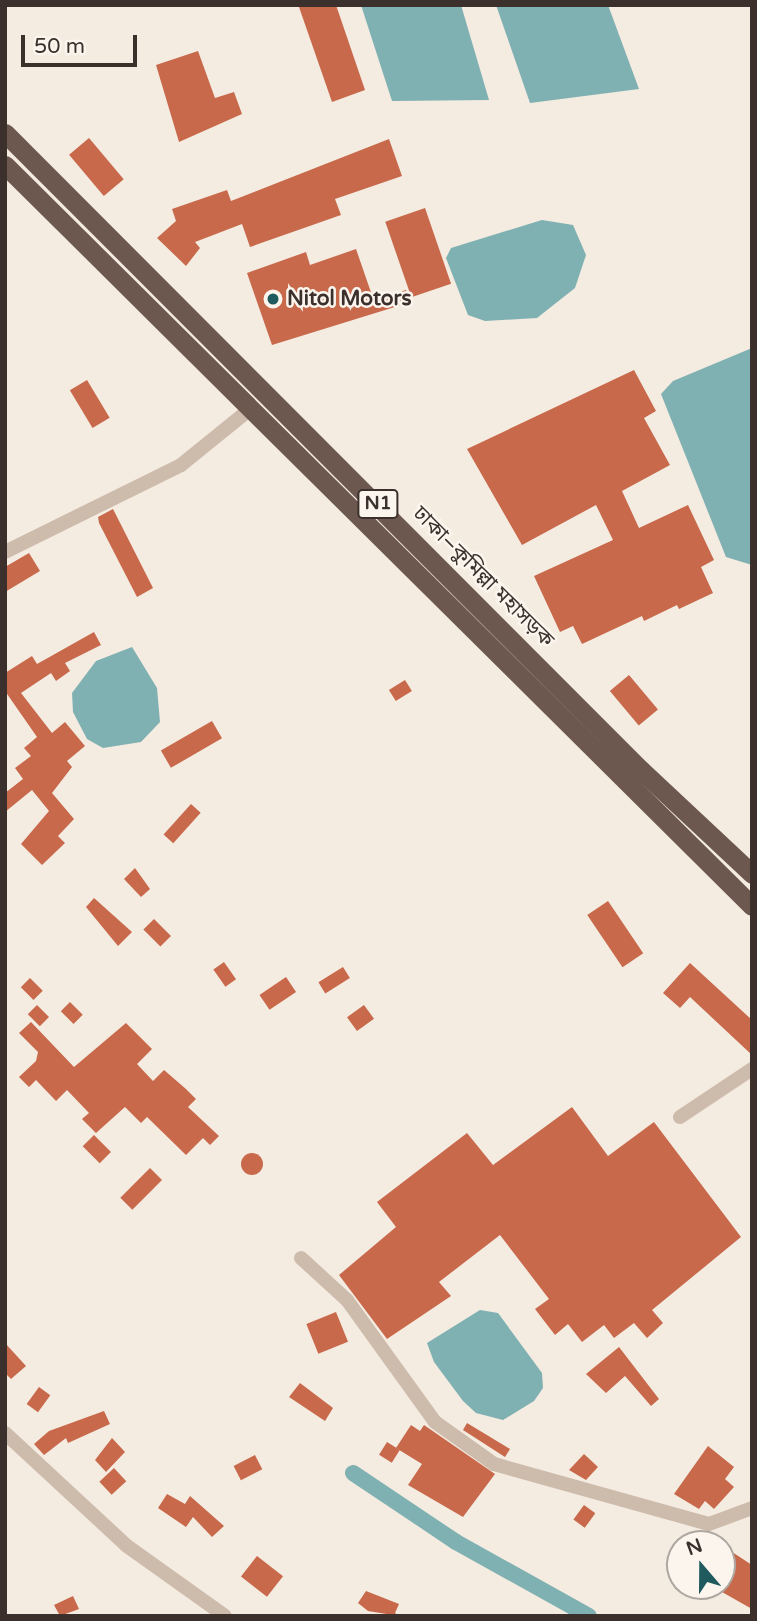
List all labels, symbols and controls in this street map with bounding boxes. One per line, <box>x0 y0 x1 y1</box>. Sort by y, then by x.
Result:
scale bar <box>24 21 140 65</box>
text: 50 m <box>34 34 85 59</box>
place label: Nitol Motors <box>287 286 412 312</box>
marker: Nitol Motors <box>265 291 281 307</box>
road number: N1 <box>357 489 399 520</box>
street label: ঢাকা–কুমিল্লা মহাসড়ক <box>407 501 559 653</box>
north arrow <box>666 1530 736 1600</box>
text: N <box>684 1534 705 1560</box>

